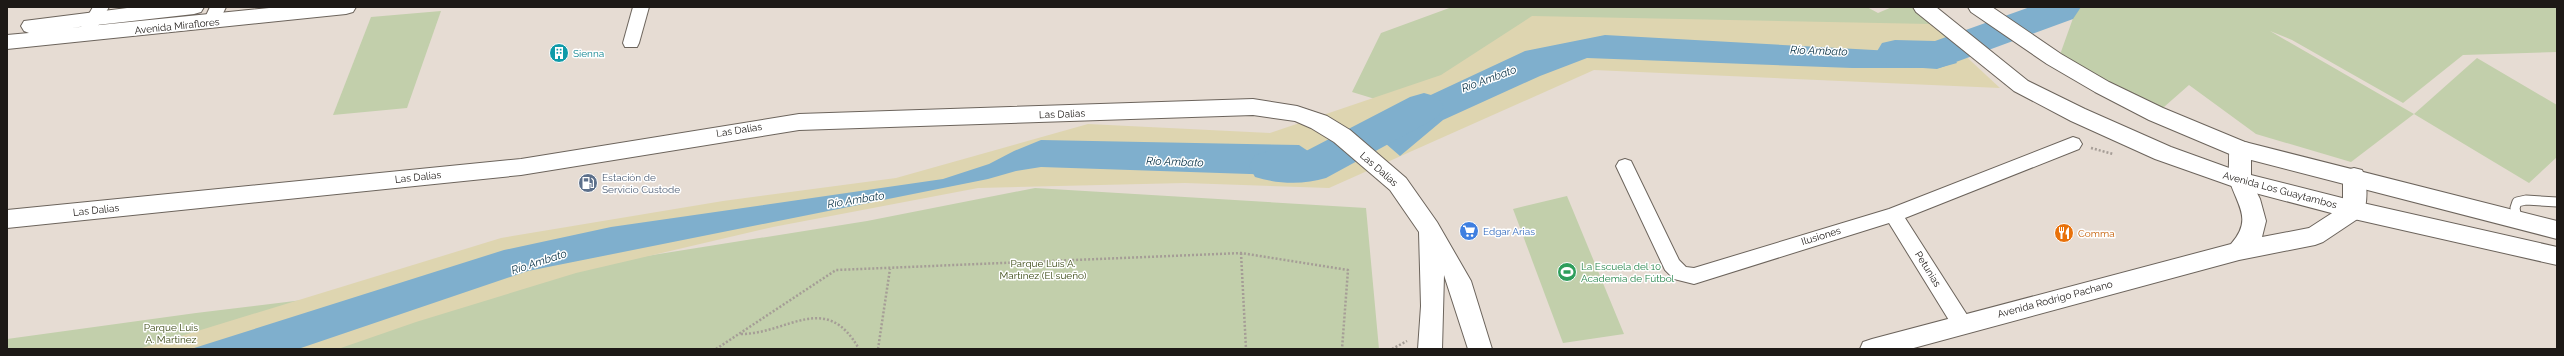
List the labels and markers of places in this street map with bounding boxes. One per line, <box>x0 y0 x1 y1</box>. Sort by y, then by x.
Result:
building icon: Sienna <box>548 42 570 64</box>
place label: Sienna <box>573 48 604 59</box>
fuel station icon: Estación de Servicio Custode <box>577 172 599 194</box>
place label: Estación de Servicio Custode <box>602 172 680 195</box>
supermarket icon: Edgar Arias <box>1458 220 1480 242</box>
restaurant icon: Comma <box>2053 222 2075 244</box>
place label: Edgar Arias <box>1483 226 1535 237</box>
place label: Comma <box>2078 228 2115 239</box>
sports icon: La Escuela del 10 Academia de Fútbol <box>1556 261 1578 283</box>
place label: La Escuela del 10 Academia de Fútbol <box>1581 261 1675 284</box>

